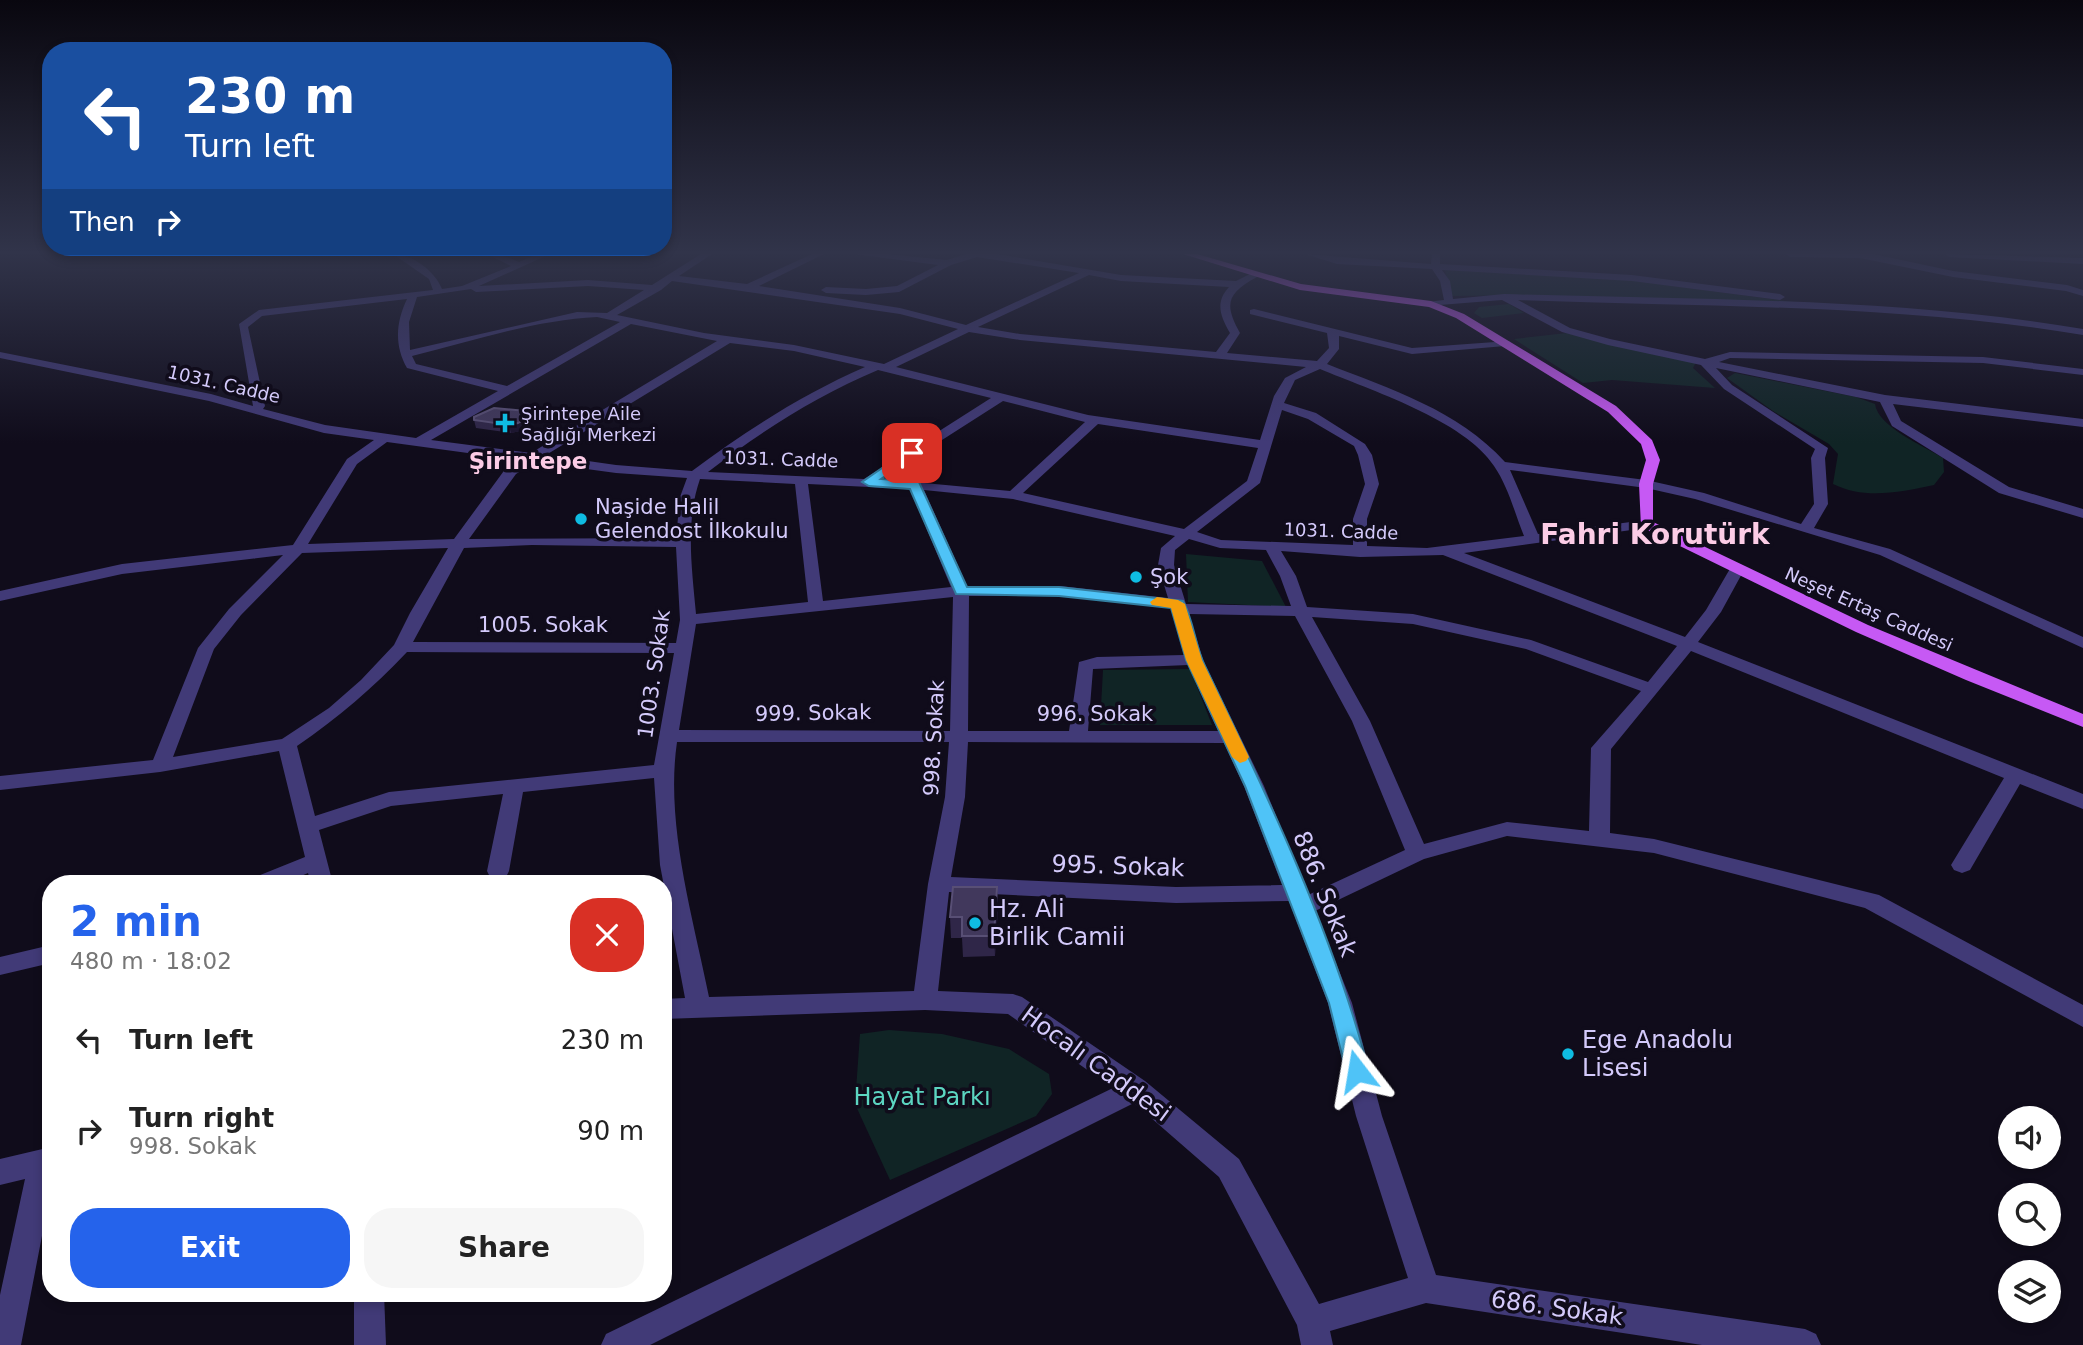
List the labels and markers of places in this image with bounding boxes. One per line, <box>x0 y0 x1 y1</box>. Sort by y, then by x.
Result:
place label: Şirintepe Aile Sağlığı Merkezi <box>521 403 656 445</box>
marker: Şirintepe Aile Sağlığı Merkezi <box>495 413 515 433</box>
pin <box>882 423 942 483</box>
place label: Naşide Halil Gelendost İlkokulu <box>595 495 789 543</box>
marker: Naşide Halil Gelendost İlkokulu <box>573 511 589 527</box>
place label: Şok <box>1150 565 1189 589</box>
marker: Şok <box>1128 569 1144 585</box>
place label: Hz. Ali Birlik Camii <box>989 895 1125 951</box>
marker: Hz. Ali Birlik Camii <box>967 915 983 931</box>
place label: Ege Anadolu Lisesi <box>1582 1026 1733 1082</box>
marker: Ege Anadolu Lisesi <box>1560 1046 1576 1062</box>

